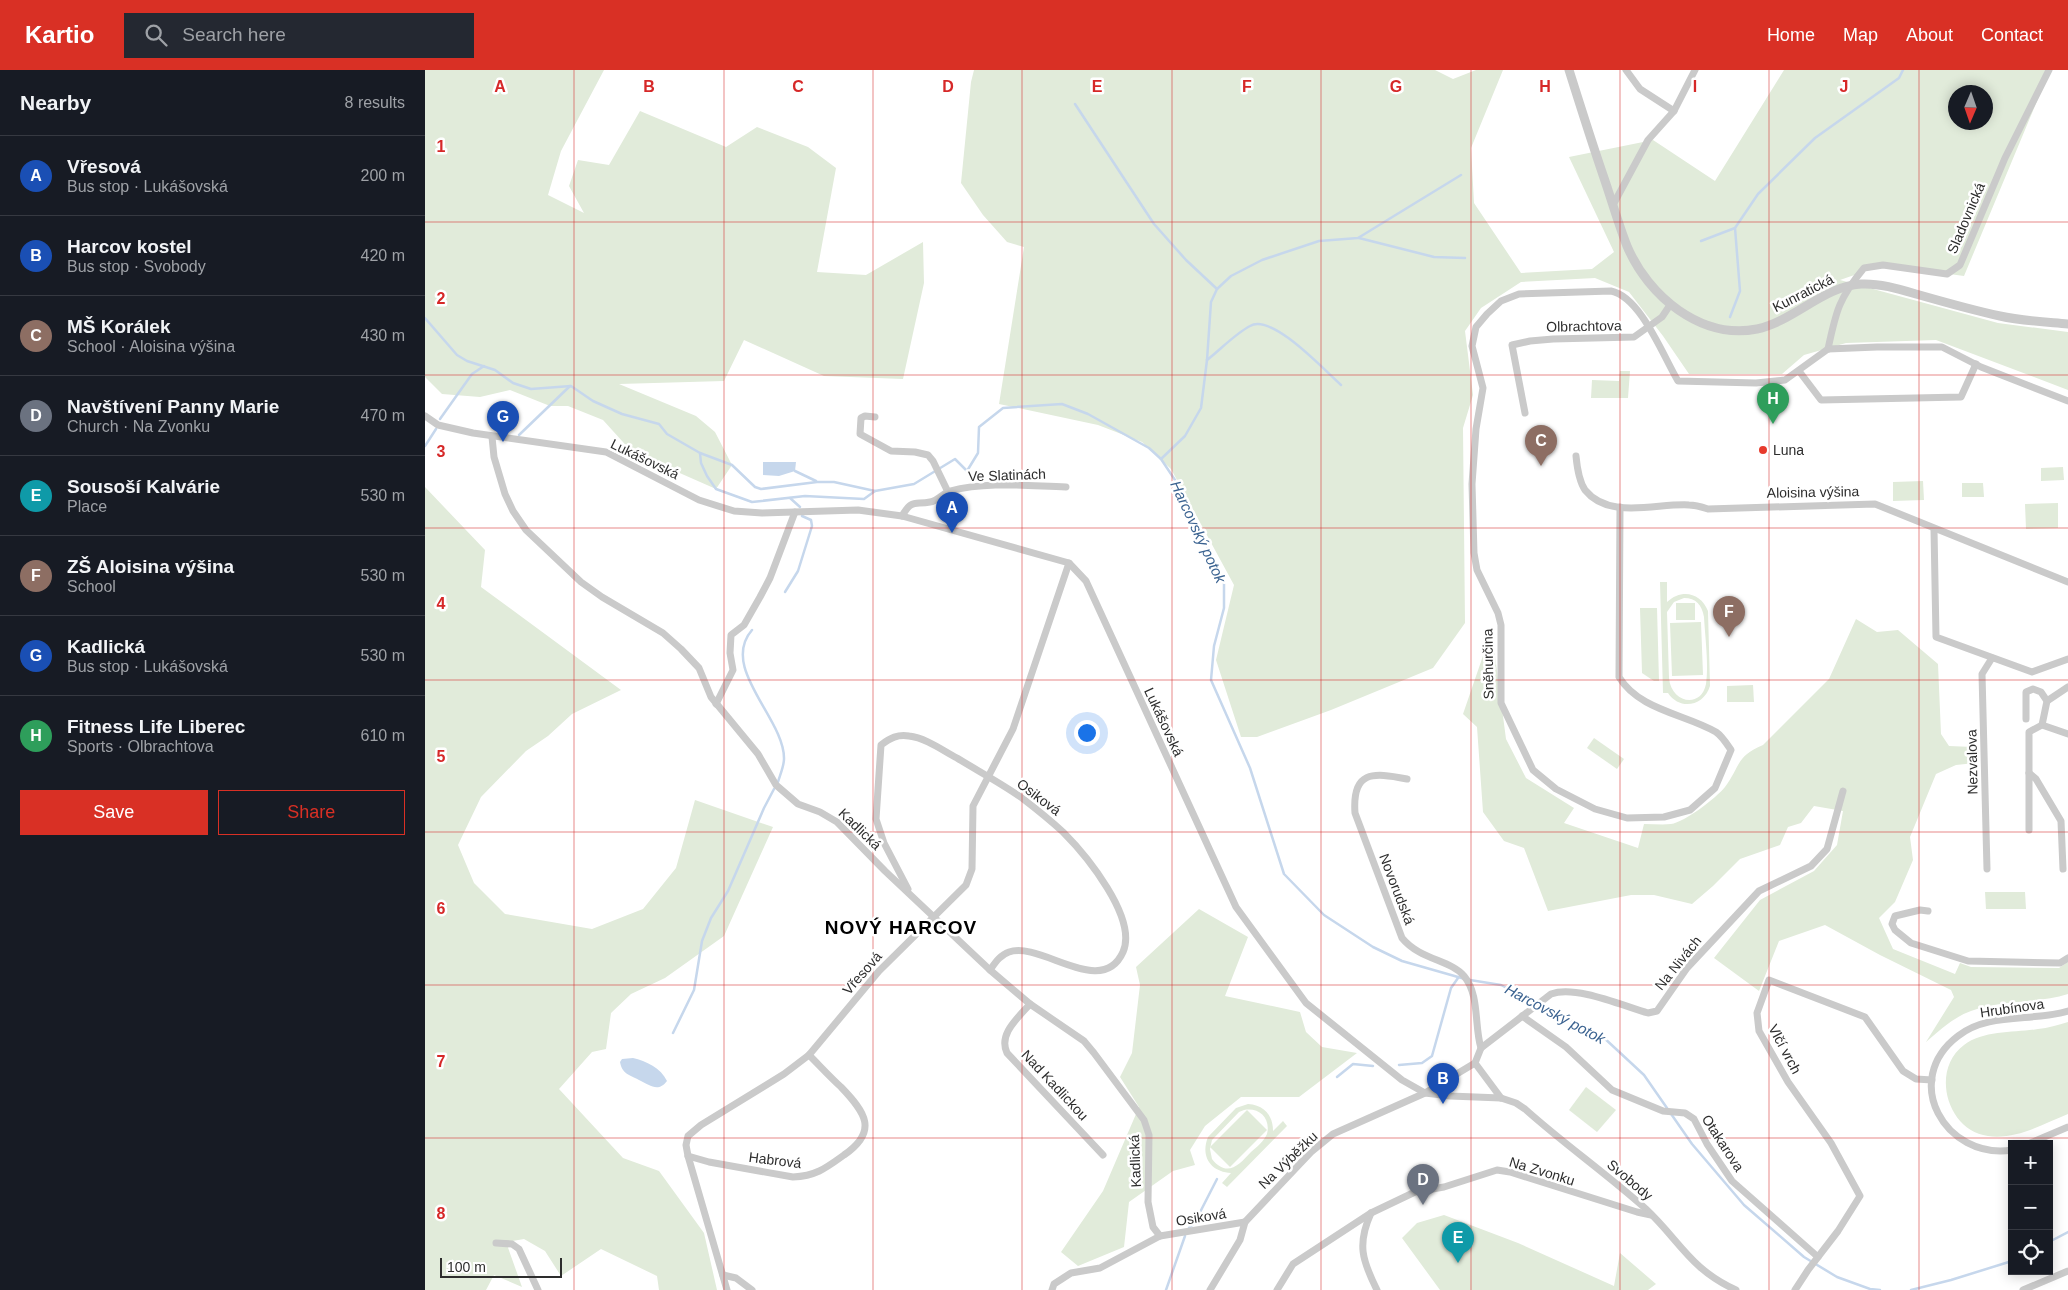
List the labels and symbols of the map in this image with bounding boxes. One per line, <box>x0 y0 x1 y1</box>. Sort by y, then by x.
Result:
text: A <box>494 78 506 95</box>
text: B <box>643 78 655 95</box>
text: C <box>792 78 804 95</box>
text: D <box>942 78 954 95</box>
text: E <box>1092 78 1103 95</box>
text: F <box>1242 78 1252 95</box>
text: G <box>1390 78 1402 95</box>
text: H <box>1539 78 1551 95</box>
text: I <box>1693 78 1697 95</box>
text: J <box>1840 78 1848 95</box>
north arrow <box>1948 85 1993 130</box>
text: 1 <box>437 138 446 155</box>
street label: Sladovnická <box>1944 180 1988 256</box>
street label: Kunratická <box>1770 271 1836 315</box>
text: 2 <box>437 290 446 307</box>
street label: Olbrachtova <box>1546 317 1622 335</box>
pin: H <box>1757 383 1789 424</box>
pin: G <box>487 401 519 442</box>
pin: C <box>1525 425 1557 466</box>
street label: Lukášovská <box>608 436 682 482</box>
place label: Luna <box>1773 442 1804 458</box>
text: 3 <box>437 443 446 460</box>
marker: Luna <box>1757 444 1769 456</box>
street label: Ve Slatinách <box>968 466 1046 484</box>
water label: Harcovský potok <box>1167 478 1230 587</box>
street label: Aloisina výšina <box>1767 483 1860 501</box>
pin: A <box>936 492 968 533</box>
text: 4 <box>437 595 446 612</box>
pin: F <box>1713 596 1745 637</box>
street label: Sněhurčina <box>1479 628 1497 700</box>
street label: Lukášovská <box>1141 685 1187 759</box>
your location <box>1074 720 1100 746</box>
street label: Nezvalova <box>1963 729 1981 795</box>
text: 5 <box>437 748 446 765</box>
street label: Osiková <box>1014 775 1064 819</box>
street label: Kadlická <box>835 805 885 853</box>
street label: Novorudská <box>1376 851 1418 927</box>
text: 6 <box>437 900 446 917</box>
district label: NOVÝ HARCOV <box>825 917 977 938</box>
street label: Na Nivách <box>1651 933 1705 993</box>
street label: Vřesová <box>839 948 885 998</box>
water label: Harcovský potok <box>1502 980 1609 1048</box>
street label: Hrubínova <box>1979 996 2045 1020</box>
street label: Vlčí vrch <box>1765 1022 1805 1076</box>
street label: Nad Kadlickou <box>1018 1047 1092 1123</box>
text: 7 <box>437 1053 446 1070</box>
pin: B <box>1427 1063 1459 1104</box>
street label: Otakarova <box>1699 1112 1747 1175</box>
street label: Na Výběžku <box>1255 1128 1321 1192</box>
street label: Kadlická <box>1126 1134 1144 1188</box>
street label: Habrová <box>748 1149 802 1171</box>
street label: Na Zvonku <box>1507 1153 1577 1189</box>
street label: Svobody <box>1604 1156 1656 1204</box>
pin: D <box>1407 1164 1439 1205</box>
text: 8 <box>437 1205 446 1222</box>
street label: Osiková <box>1175 1205 1227 1229</box>
pin: E <box>1442 1222 1474 1263</box>
scale bar <box>440 1255 563 1278</box>

